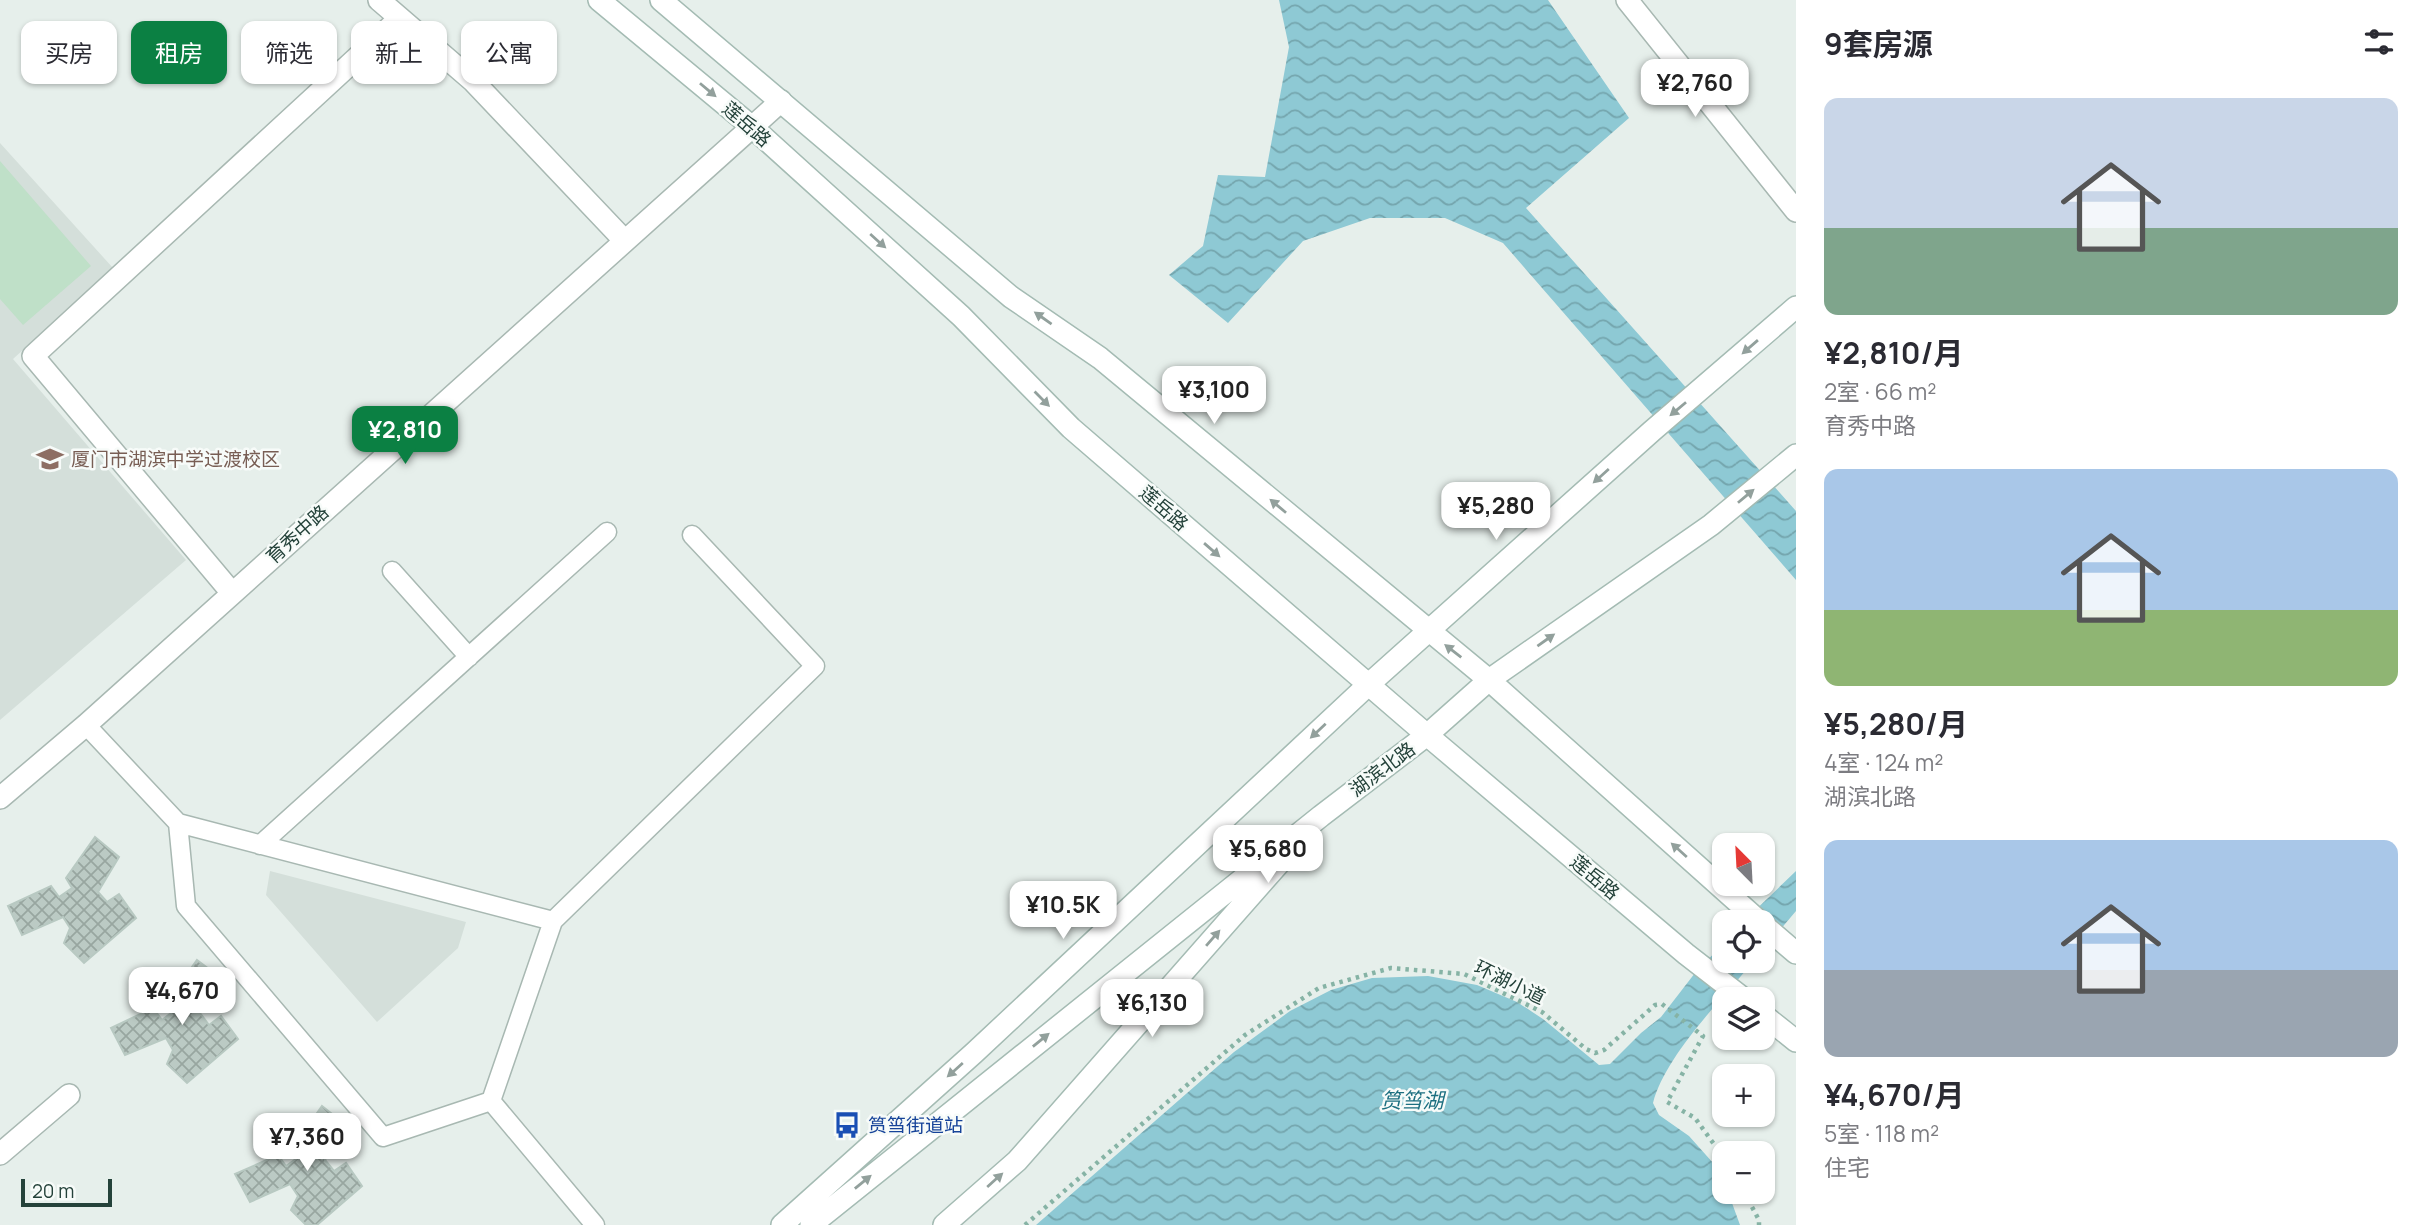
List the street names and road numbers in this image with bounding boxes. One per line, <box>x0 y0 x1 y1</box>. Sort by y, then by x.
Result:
street label: 莲岳路 <box>717 95 777 153</box>
street label: 莲岳路 <box>1134 479 1194 537</box>
street label: 育秀中路 <box>260 499 334 569</box>
street label: 湖滨北路 <box>1344 736 1420 802</box>
street label: 莲岳路 <box>1565 849 1625 905</box>
street label: 环湖小道 <box>1470 954 1550 1010</box>

